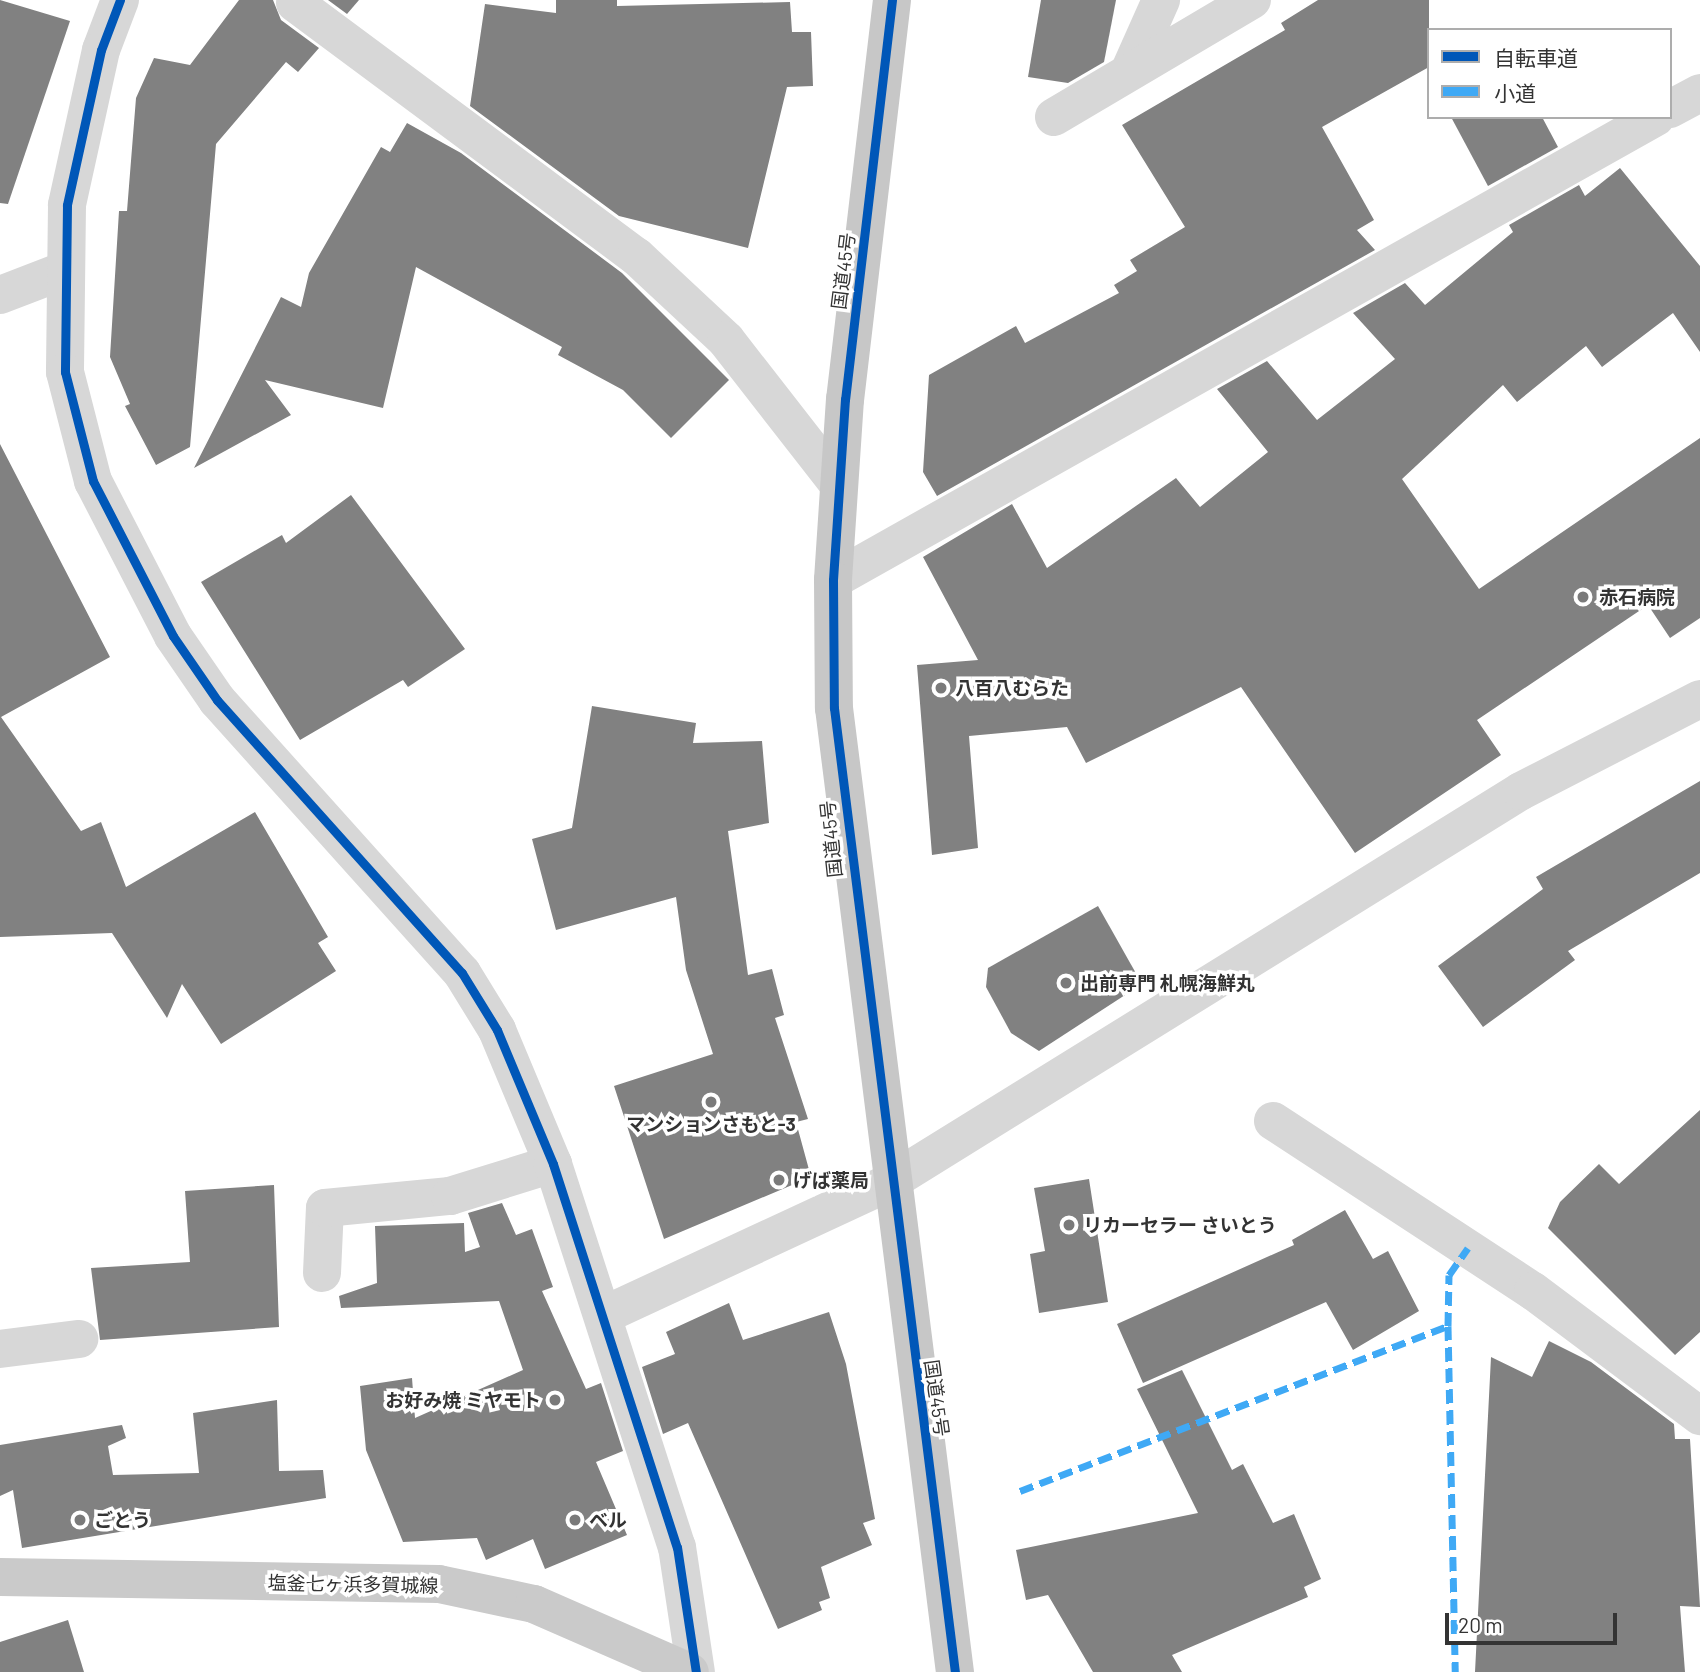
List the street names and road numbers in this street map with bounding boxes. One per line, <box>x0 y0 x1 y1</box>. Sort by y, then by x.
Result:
street label: 国道45号 <box>827 231 859 311</box>
street label: 国道45号 <box>816 799 846 879</box>
street label: 国道45号 <box>920 1358 954 1438</box>
street label: 塩釜七ヶ浜多賀城線 <box>267 1571 439 1597</box>

